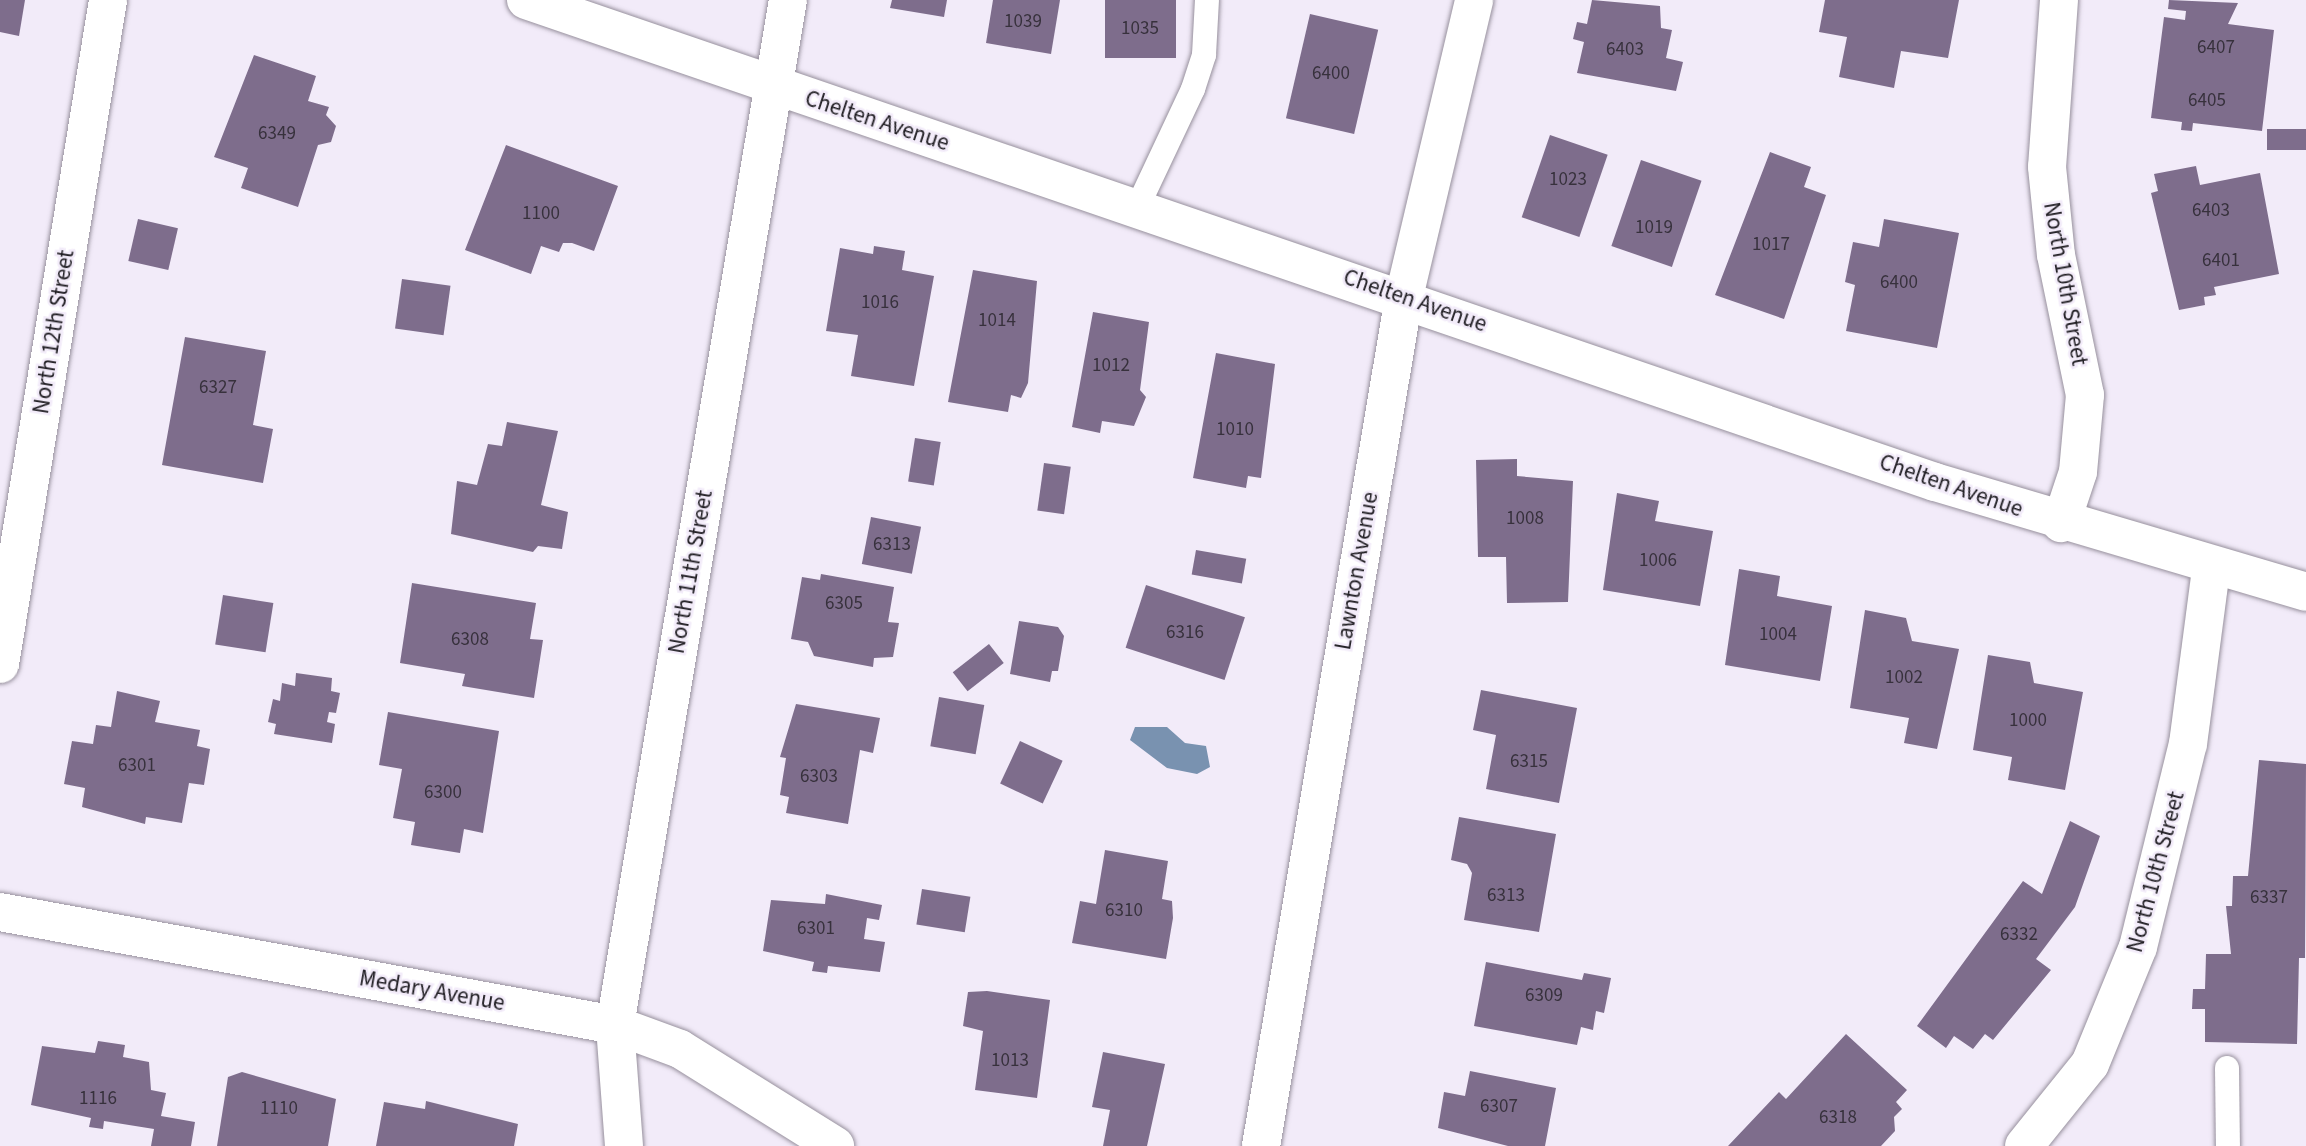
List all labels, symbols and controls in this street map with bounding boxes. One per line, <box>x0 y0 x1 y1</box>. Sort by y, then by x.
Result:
house number: 1039 <box>1004 11 1042 33</box>
house number: 1035 <box>1121 18 1159 40</box>
house number: 6407 <box>2197 37 2235 59</box>
house number: 6403 <box>1606 39 1644 61</box>
house number: 6400 <box>1312 63 1350 85</box>
street label: Chelten Avenue <box>801 85 953 157</box>
house number: 6405 <box>2188 90 2226 112</box>
house number: 6349 <box>258 123 296 145</box>
house number: 1023 <box>1549 169 1587 191</box>
street label: North 10th Street <box>2037 200 2093 368</box>
house number: 6403 <box>2192 200 2230 222</box>
house number: 1100 <box>522 203 560 225</box>
house number: 1019 <box>1635 217 1673 239</box>
house number: 1017 <box>1752 234 1790 256</box>
street label: North 12th Street <box>27 248 81 416</box>
house number: 6401 <box>2202 250 2240 272</box>
street label: Chelten Avenue <box>1340 264 1490 338</box>
house number: 6400 <box>1880 272 1918 294</box>
house number: 1016 <box>861 292 899 314</box>
house number: 1014 <box>978 310 1016 332</box>
house number: 1012 <box>1092 355 1130 377</box>
house number: 6327 <box>199 377 237 399</box>
house number: 1010 <box>1216 419 1254 441</box>
street label: Chelten Avenue <box>1876 449 2026 523</box>
street label: North 11th Street <box>663 488 719 656</box>
street label: Lawnton Avenue <box>1330 490 1384 652</box>
house number: 1008 <box>1506 508 1544 530</box>
house number: 6313 <box>873 534 911 556</box>
house number: 1006 <box>1639 550 1677 572</box>
house number: 6305 <box>825 593 863 615</box>
house number: 6316 <box>1166 622 1204 644</box>
house number: 1004 <box>1759 624 1797 646</box>
house number: 6308 <box>451 629 489 651</box>
house number: 1002 <box>1885 667 1923 689</box>
house number: 1000 <box>2009 710 2047 732</box>
house number: 6315 <box>1510 751 1548 773</box>
house number: 6301 <box>118 755 156 777</box>
house number: 6303 <box>800 766 838 788</box>
house number: 6300 <box>424 782 462 804</box>
street label: North 10th Street <box>2121 788 2191 956</box>
house number: 6313 <box>1487 885 1525 907</box>
house number: 6337 <box>2250 887 2288 909</box>
house number: 6310 <box>1105 900 1143 922</box>
house number: 6301 <box>797 918 835 940</box>
house number: 6332 <box>2000 924 2038 946</box>
street label: Medary Avenue <box>357 965 507 1017</box>
house number: 6309 <box>1525 985 1563 1007</box>
house number: 1013 <box>991 1050 1029 1072</box>
house number: 1116 <box>79 1088 117 1110</box>
house number: 6307 <box>1480 1096 1518 1118</box>
house number: 1110 <box>260 1098 298 1120</box>
house number: 6318 <box>1819 1107 1857 1129</box>

